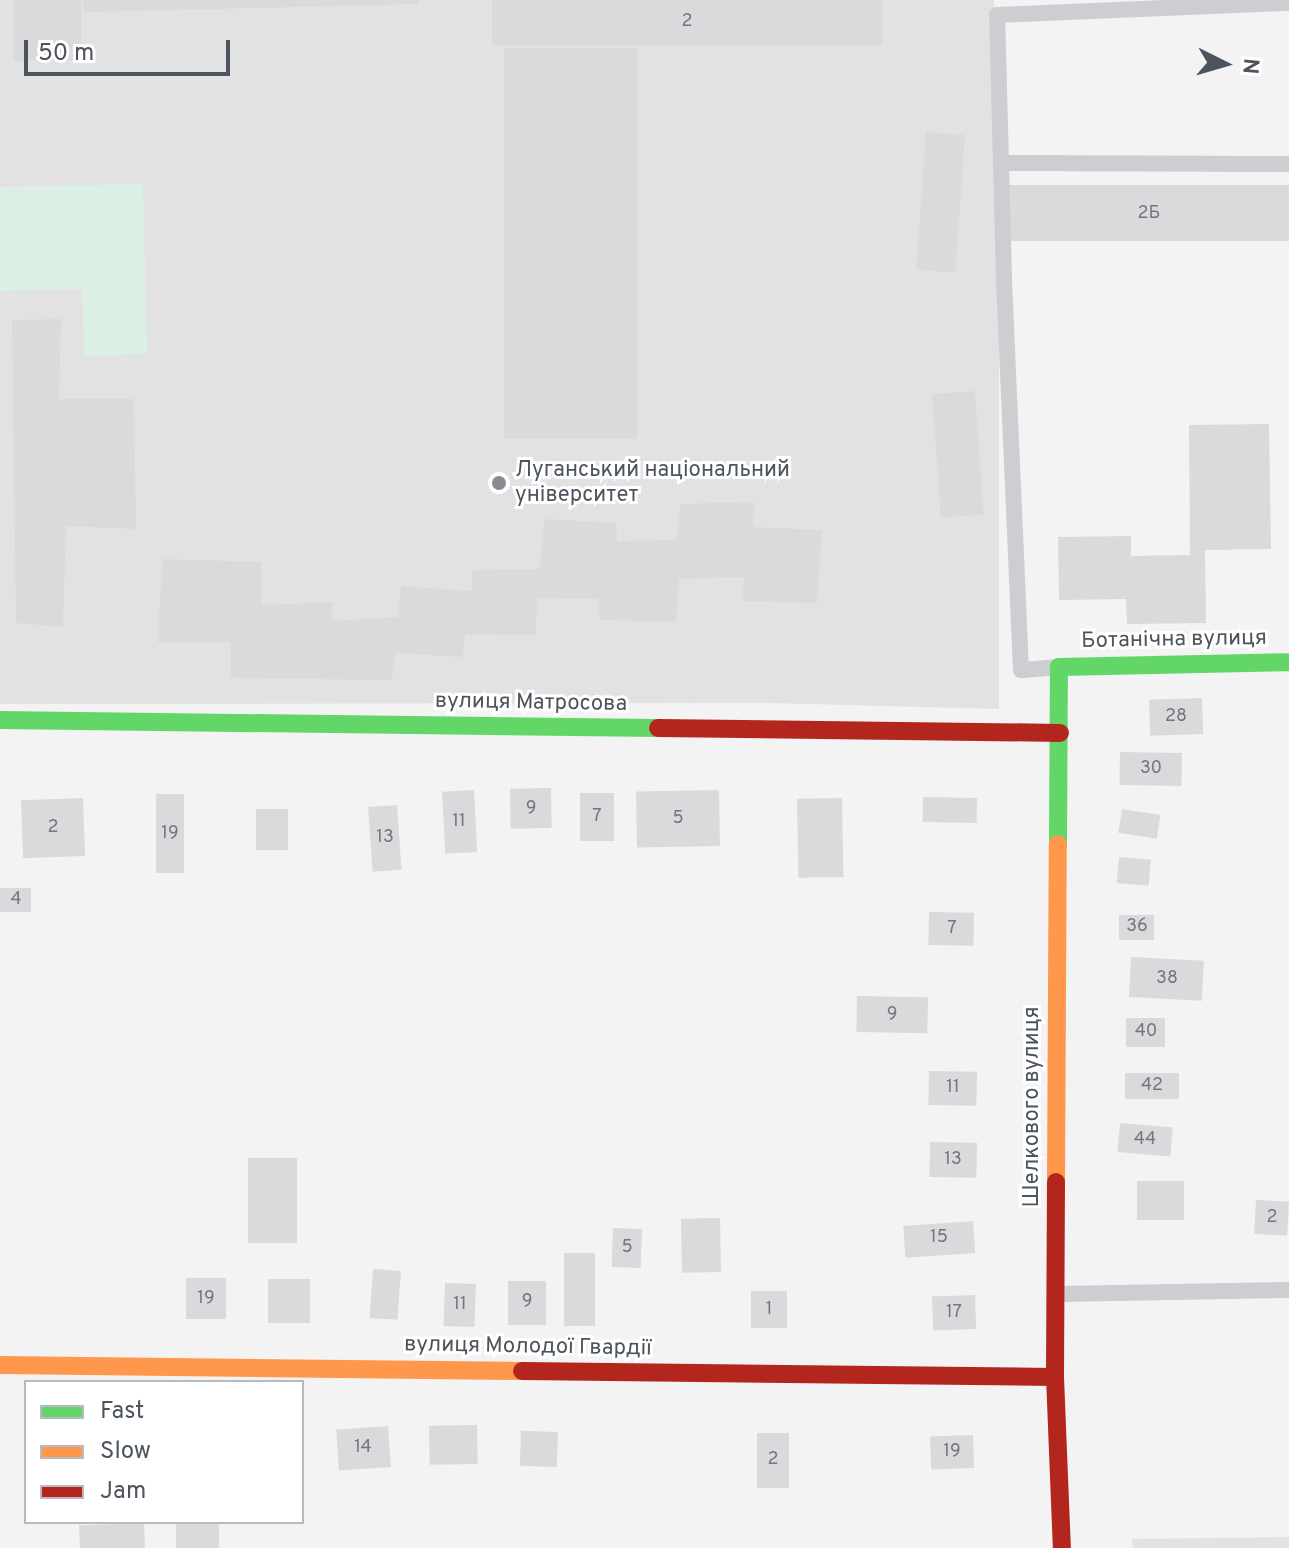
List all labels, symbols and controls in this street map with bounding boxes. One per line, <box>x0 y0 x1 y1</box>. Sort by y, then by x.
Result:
house number: 2 <box>681 11 693 33</box>
scale bar <box>28 24 234 74</box>
north arrow <box>1185 24 1265 104</box>
text: 50 m <box>38 39 94 69</box>
text: N <box>1235 57 1264 75</box>
house number: 2Б <box>1138 203 1160 225</box>
place label: Луганський національний університет <box>515 457 790 508</box>
marker: Луганський національний університет <box>490 474 508 492</box>
street label: Ботанічна вулиця <box>1081 625 1267 655</box>
street label: вулиця Матросова <box>435 688 627 718</box>
house number: 28 <box>1165 706 1187 728</box>
house number: 30 <box>1140 758 1162 780</box>
house number: 9 <box>526 798 536 820</box>
house number: 7 <box>592 806 602 828</box>
house number: 5 <box>672 808 684 830</box>
house number: 11 <box>452 811 466 833</box>
house number: 2 <box>47 817 59 839</box>
house number: 19 <box>161 823 179 845</box>
house number: 13 <box>376 827 394 849</box>
house number: 4 <box>10 889 22 911</box>
house number: 36 <box>1126 916 1148 938</box>
house number: 7 <box>947 918 957 940</box>
house number: 38 <box>1156 968 1178 990</box>
house number: 9 <box>887 1004 897 1026</box>
street label: Шелкового вулиця <box>1020 1007 1046 1207</box>
house number: 40 <box>1135 1021 1157 1043</box>
house number: 42 <box>1141 1075 1163 1097</box>
house number: 11 <box>946 1077 960 1099</box>
house number: 44 <box>1134 1129 1156 1151</box>
house number: 13 <box>944 1149 962 1171</box>
house number: 2 <box>1266 1207 1278 1229</box>
house number: 15 <box>930 1227 948 1249</box>
house number: 5 <box>621 1237 633 1259</box>
house number: 19 <box>197 1288 215 1310</box>
house number: 9 <box>522 1291 532 1313</box>
house number: 11 <box>453 1294 467 1316</box>
house number: 1 <box>766 1299 772 1321</box>
house number: 17 <box>946 1302 962 1324</box>
street label: вулиця Молодої Гвардії <box>404 1332 652 1362</box>
legend <box>24 1380 304 1524</box>
text: Fast <box>100 1397 144 1427</box>
text: Slow <box>100 1437 151 1467</box>
house number: 14 <box>354 1437 372 1459</box>
house number: 19 <box>943 1441 961 1463</box>
house number: 2 <box>767 1449 779 1471</box>
text: Jam <box>100 1477 146 1507</box>

